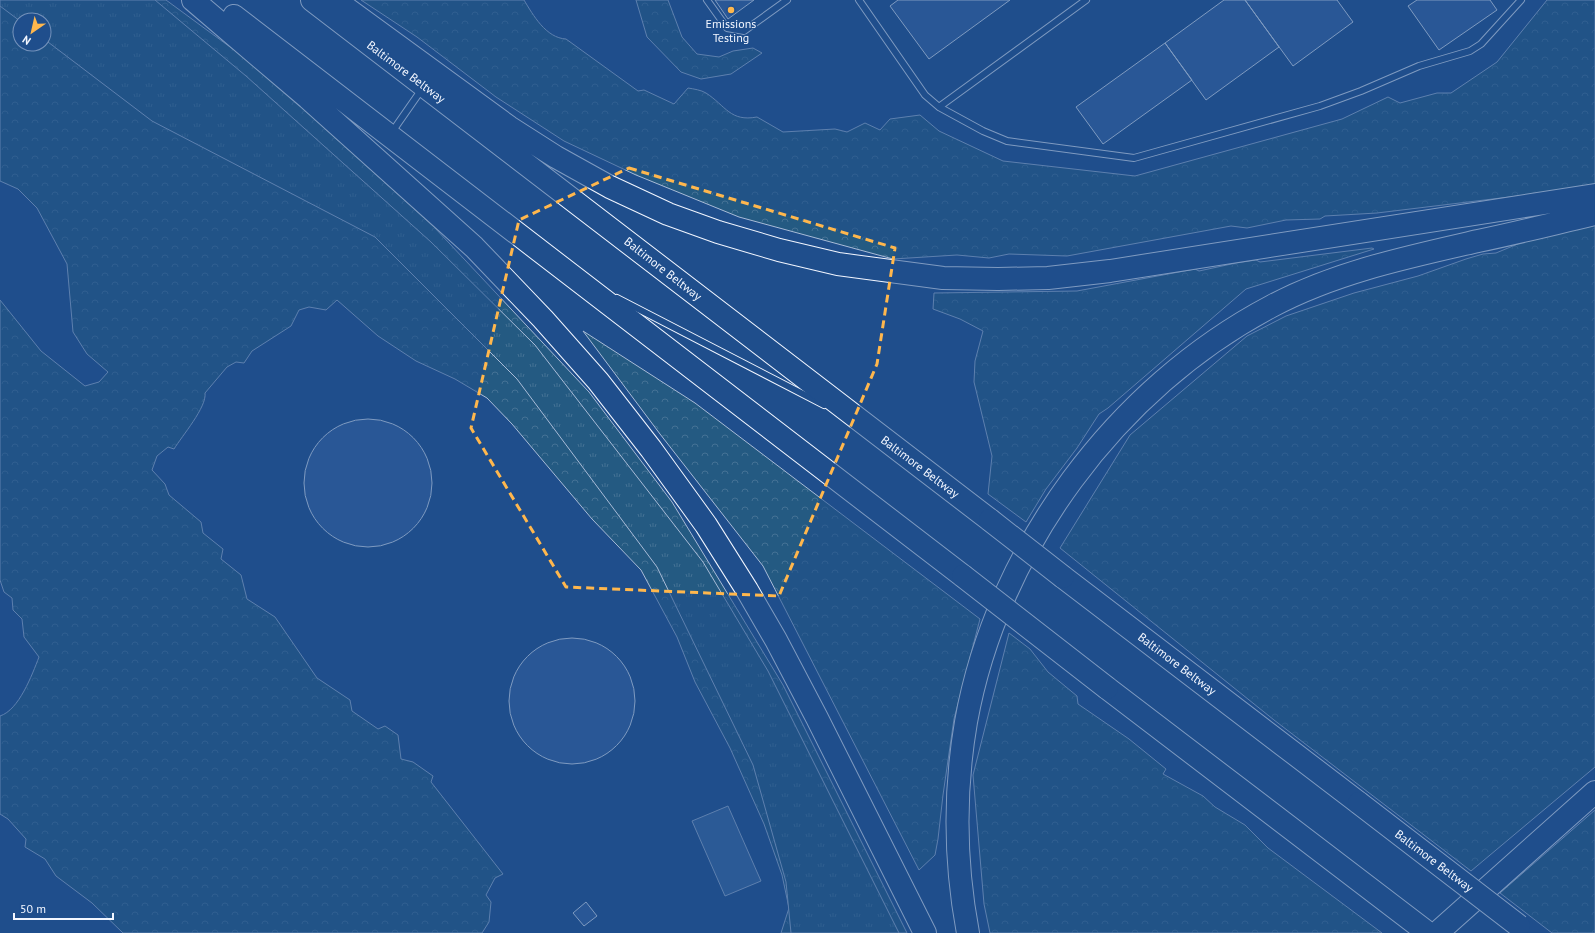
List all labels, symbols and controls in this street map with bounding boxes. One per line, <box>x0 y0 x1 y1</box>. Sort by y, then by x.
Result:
marker: Emissions Testing <box>726 5 736 15</box>
north arrow <box>12 12 52 52</box>
place label: Emissions Testing <box>706 16 756 45</box>
text: N <box>19 32 33 48</box>
street label: Baltimore Beltway <box>364 37 449 106</box>
street label: Baltimore Beltway <box>622 234 705 304</box>
street label: Baltimore Beltway <box>878 432 963 501</box>
street label: Baltimore Beltway <box>1135 629 1220 698</box>
street label: Baltimore Beltway <box>1392 826 1477 895</box>
scale bar <box>14 895 113 921</box>
text: 50 m <box>20 901 46 916</box>

